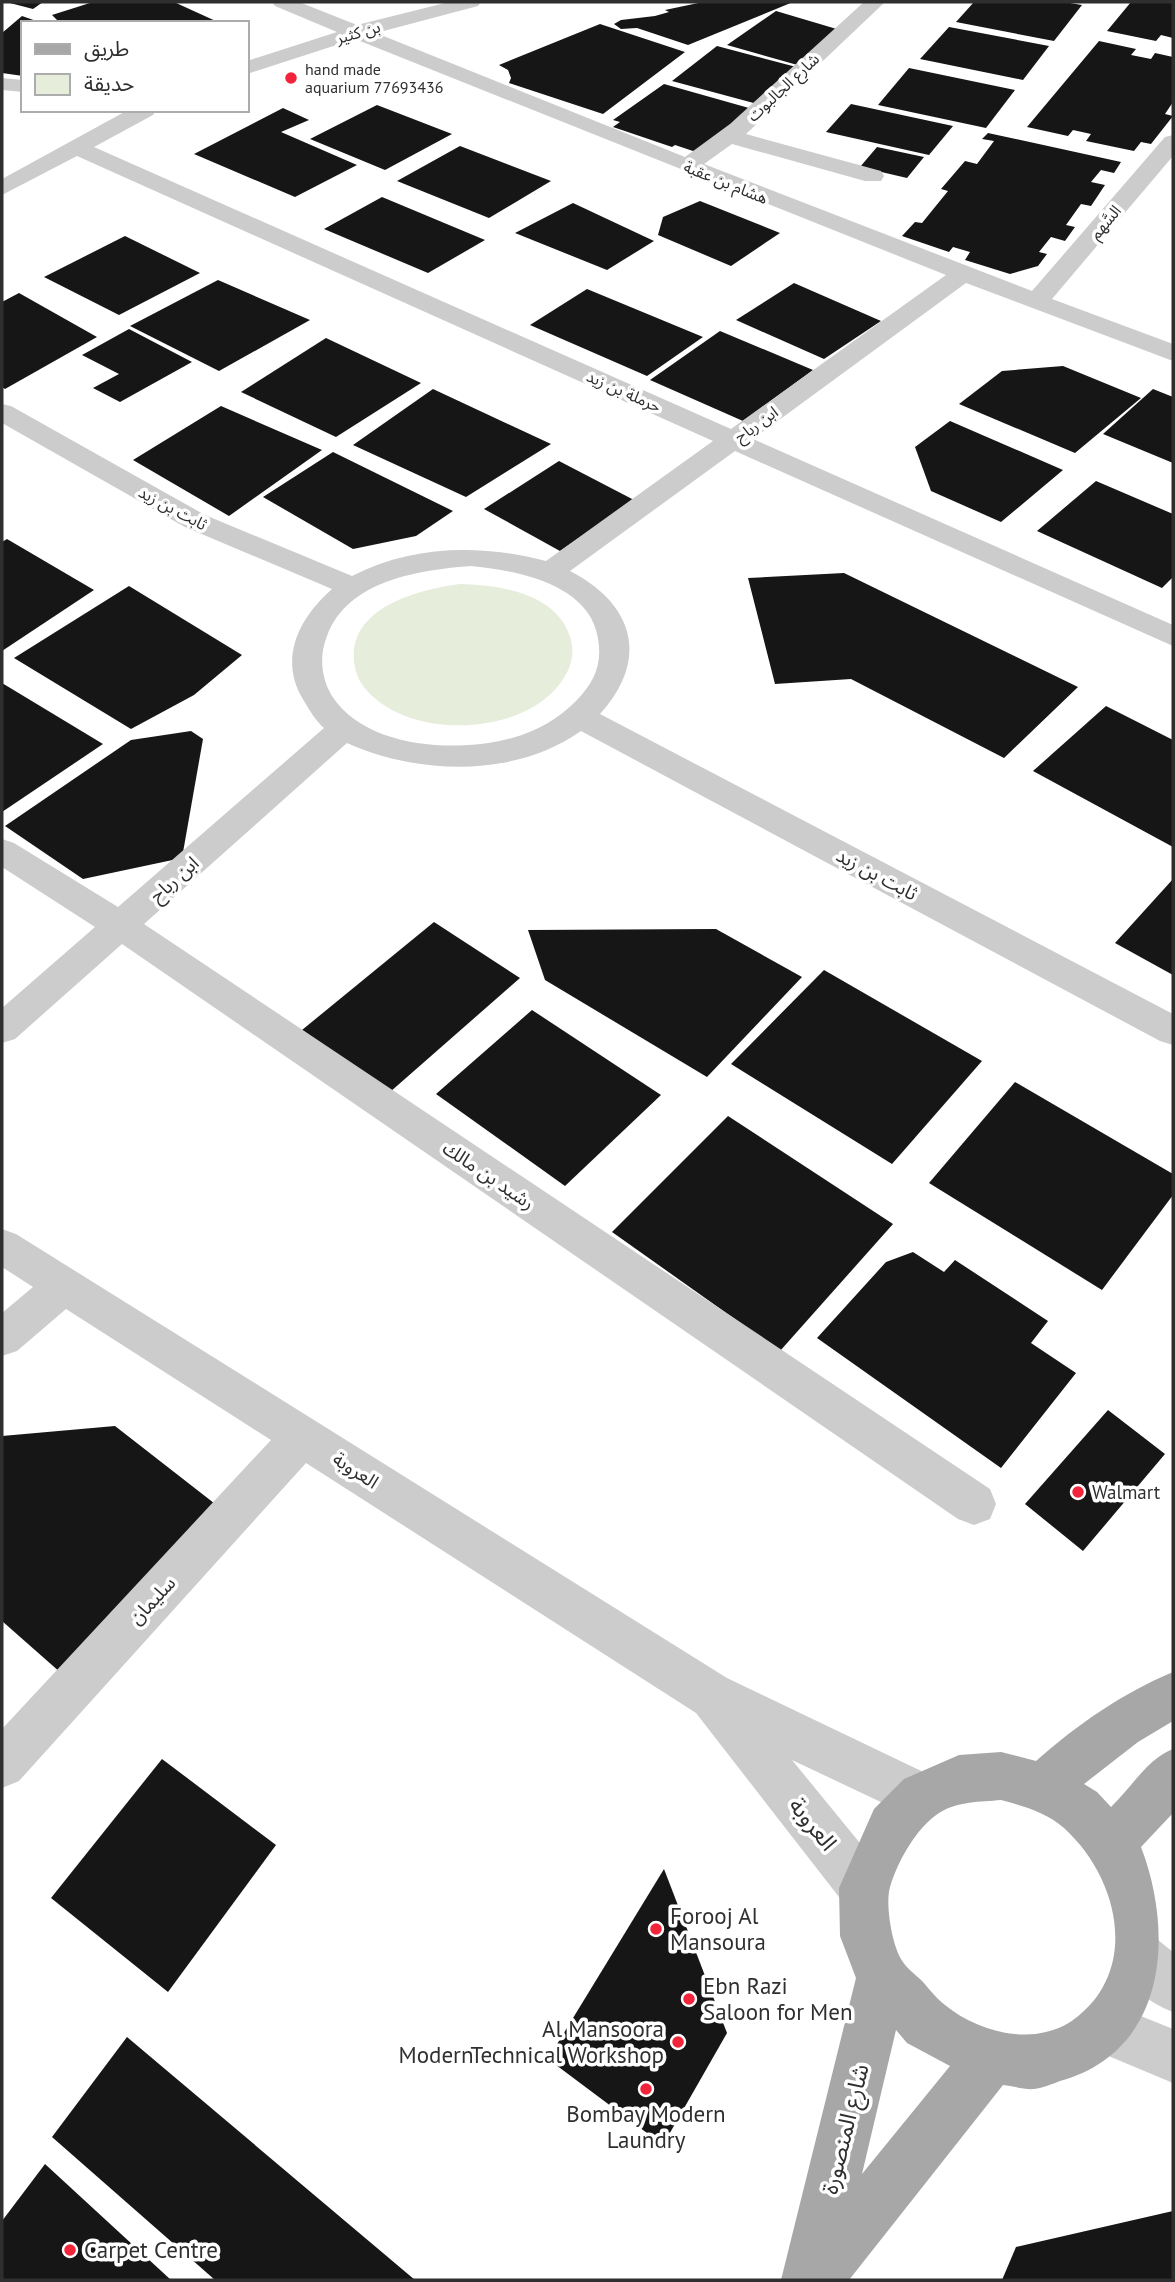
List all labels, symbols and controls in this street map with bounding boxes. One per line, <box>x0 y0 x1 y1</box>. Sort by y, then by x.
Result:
street label: بن كثير <box>333 16 382 48</box>
legend <box>21 21 248 112</box>
text: طريق <box>84 35 129 62</box>
street label: شارع الجالبوت <box>743 49 825 128</box>
place label: hand made aquarium 77693436 <box>305 59 443 97</box>
text: حديقة <box>84 70 134 97</box>
marker: hand made aquarium 77693436 <box>283 70 299 86</box>
street label: هشام بن عقبة <box>680 156 771 211</box>
street label: السَّهم <box>1085 201 1127 245</box>
street label: حرملة بن زيد <box>584 366 664 416</box>
street label: ابن رباح <box>730 402 783 449</box>
street label: ثابت بن زيد <box>135 482 211 534</box>
street label: ثابت بن زيد <box>832 843 922 905</box>
street label: ابن رباح <box>145 851 205 909</box>
street label: رشيد بن مالك <box>439 1136 539 1214</box>
street label: العروبة <box>329 1446 383 1494</box>
place label: Walmart <box>1092 1480 1161 1504</box>
marker: Walmart <box>1070 1484 1086 1500</box>
street label: سليمان <box>124 1571 180 1629</box>
street label: العروبة <box>783 1791 844 1856</box>
place label: Forooj Al Mansoura <box>670 1901 766 1956</box>
marker: Forooj Al Mansoura <box>648 1921 664 1937</box>
place label: Ebn Razi Saloon for Men <box>703 1971 853 2026</box>
marker: Ebn Razi Saloon for Men <box>681 1991 697 2007</box>
place label: Al Mansoora ModernTechnical Workshop <box>399 2014 664 2069</box>
marker: Al Mansoora ModernTechnical Workshop <box>670 2034 686 2050</box>
street label: شارع المنصورة <box>814 2061 878 2198</box>
marker: Bombay Modern Laundry <box>638 2081 654 2097</box>
place label: Bombay Modern Laundry <box>566 2099 726 2154</box>
place label: Carpet Centre <box>84 2235 218 2264</box>
marker: Carpet Centre <box>62 2242 78 2258</box>

